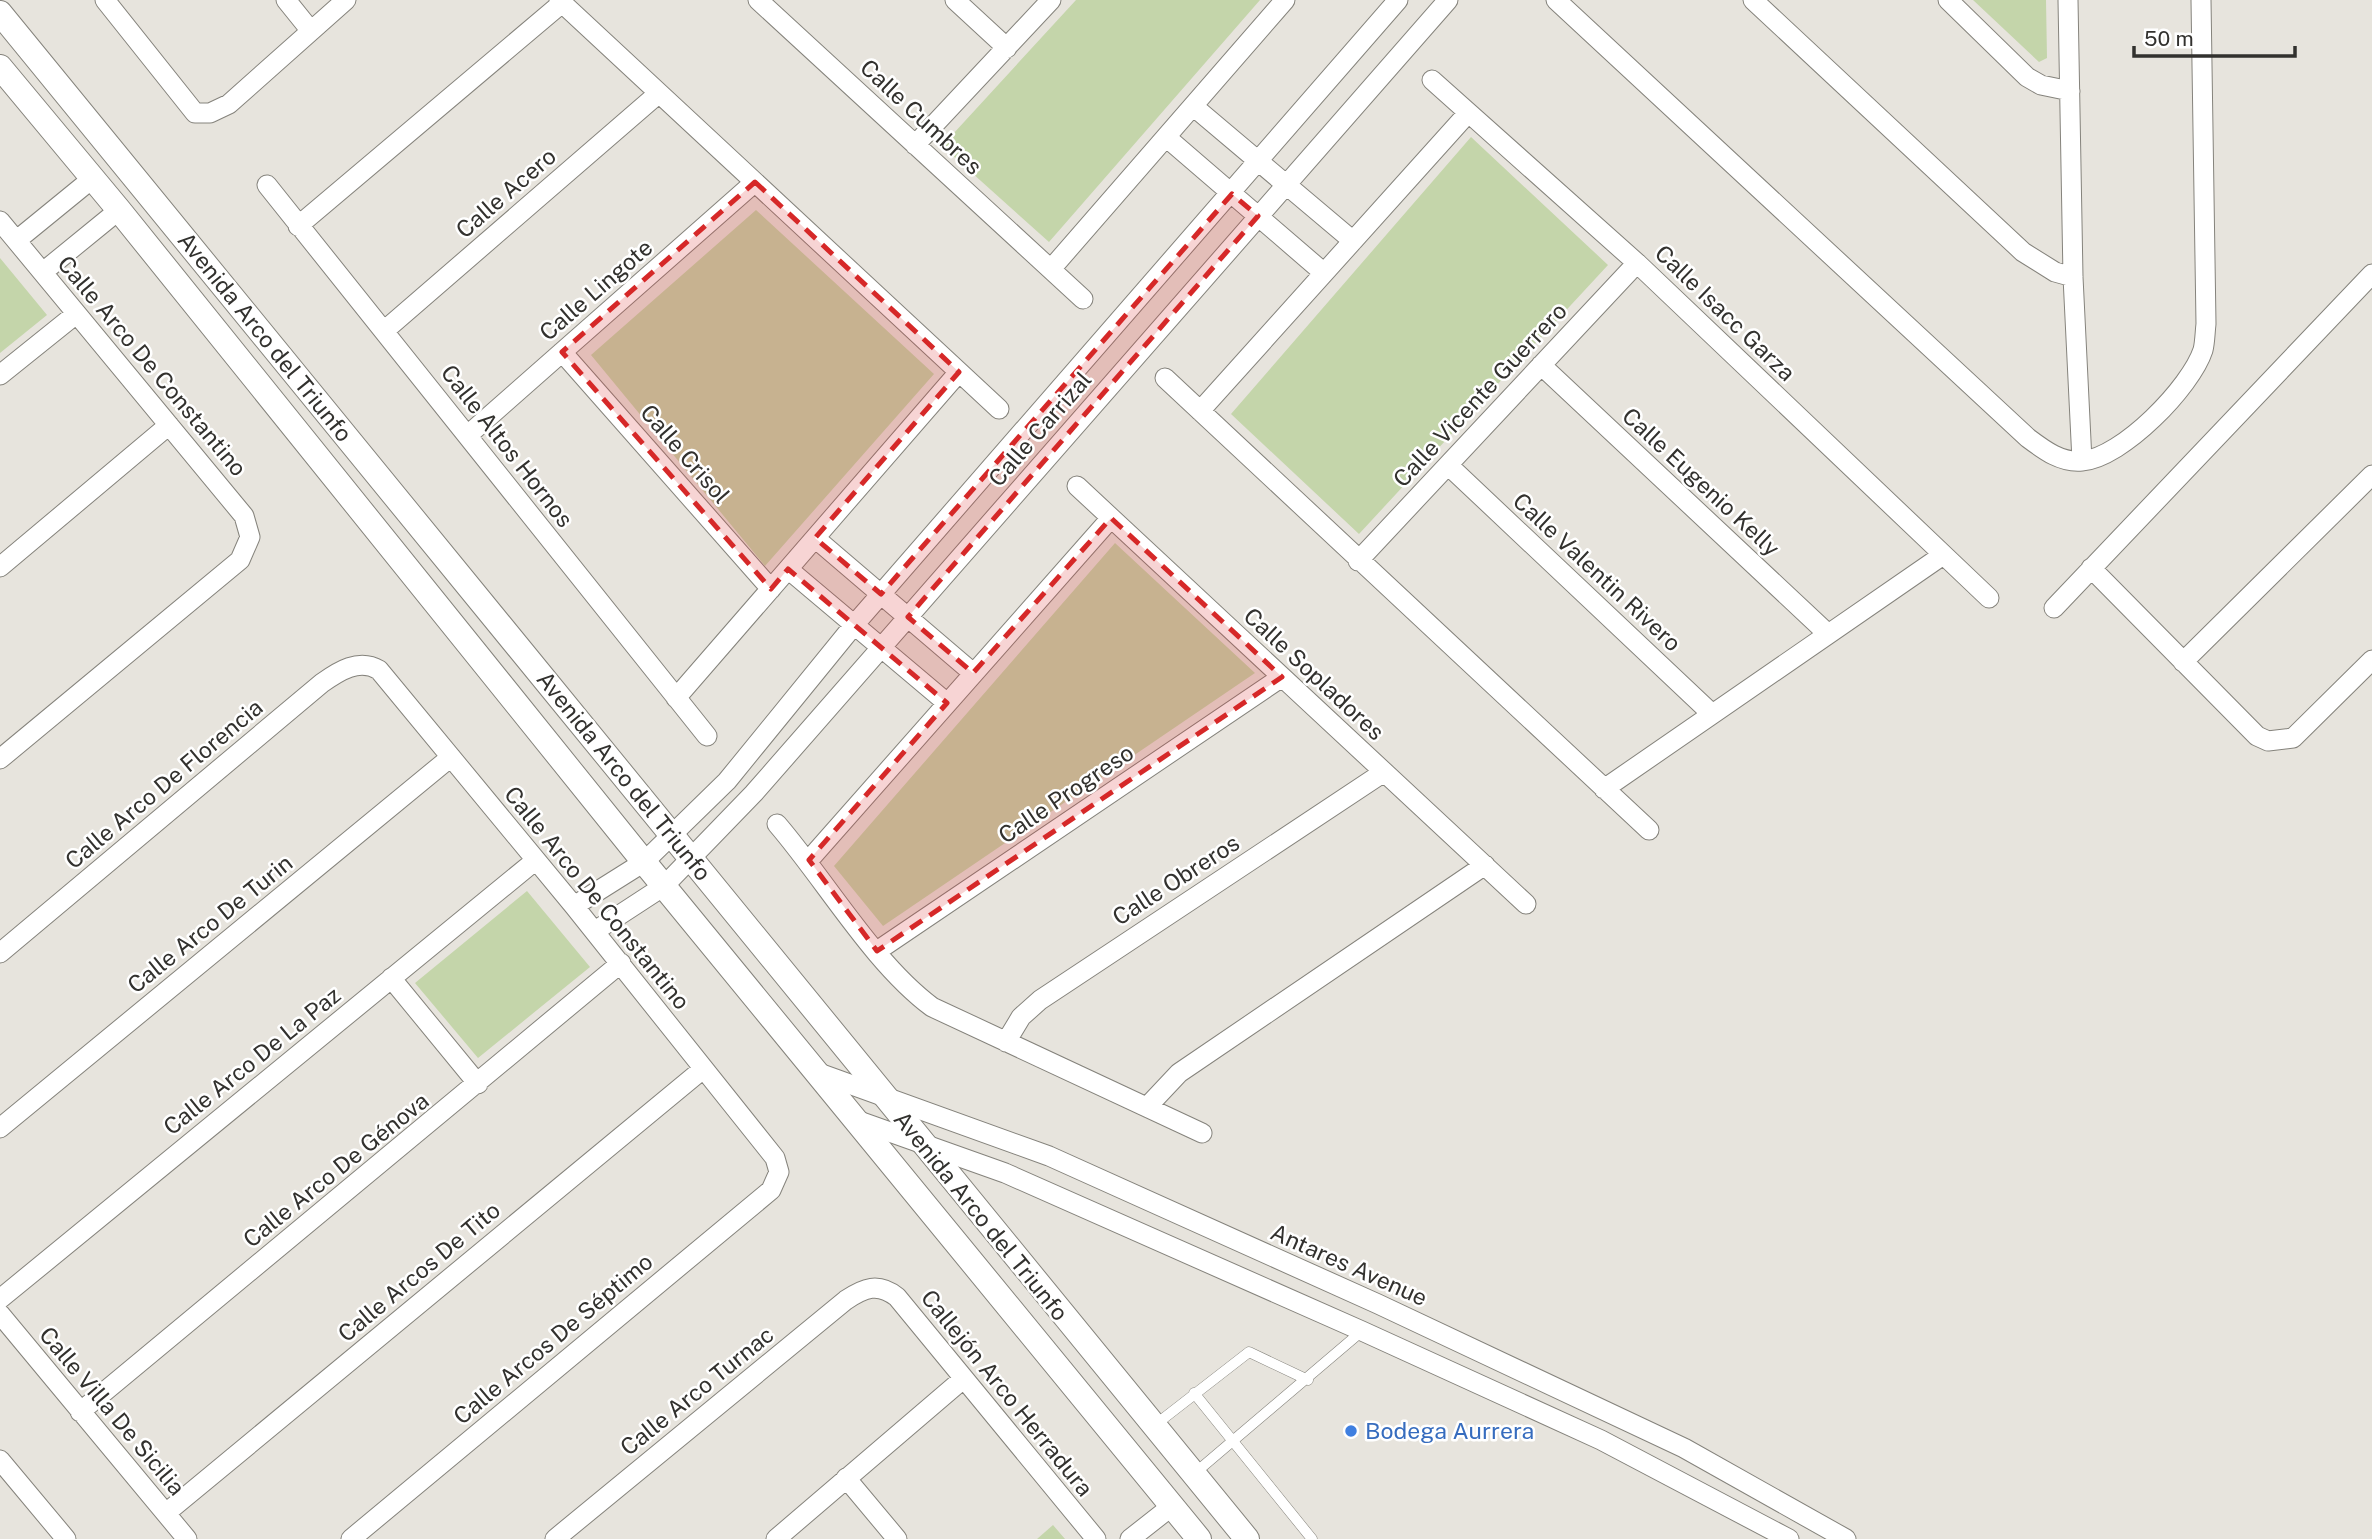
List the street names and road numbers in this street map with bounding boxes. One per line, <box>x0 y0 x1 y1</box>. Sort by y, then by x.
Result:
street label: Calle Cumbres <box>855 53 988 180</box>
street label: Calle Acero <box>450 142 561 243</box>
street label: Avenida Arco del Triunfo <box>173 227 358 447</box>
street label: Calle Lingote <box>534 233 657 346</box>
street label: Calle Isacc Garza <box>1650 239 1801 386</box>
street label: Calle Arco De Constantino <box>52 250 252 481</box>
street label: Calle Vicente Guerrero <box>1387 297 1572 492</box>
street label: Calle Altos Hornos <box>436 359 579 532</box>
street label: Calle Carrizal <box>983 366 1097 491</box>
street label: Calle Crisol <box>635 399 736 509</box>
street label: Calle Eugenio Kelly <box>1617 402 1786 561</box>
street label: Calle Valentin Rivero <box>1508 487 1687 656</box>
street label: Calle Sopladores <box>1239 602 1390 745</box>
street label: Avenida Arco del Triunfo <box>532 666 717 886</box>
street label: Calle Arco De Florencia <box>60 693 268 874</box>
street label: Calle Progreso <box>993 739 1138 849</box>
street label: Calle Arco De Constantino <box>499 781 696 1015</box>
street label: Calle Obreros <box>1107 829 1244 931</box>
street label: Calle Arco De Turin <box>122 849 298 998</box>
street label: Calle Arco De La Paz <box>158 981 346 1140</box>
street label: Calle Arco De Génova <box>238 1087 434 1253</box>
street label: Avenida Arco del Triunfo <box>889 1106 1074 1326</box>
street label: Calle Arcos De Tito <box>332 1196 505 1347</box>
street label: Antares Avenue <box>1267 1218 1432 1311</box>
street label: Calle Arcos De Séptimo <box>448 1248 658 1430</box>
street label: Callejón Arco Herradura <box>916 1284 1099 1501</box>
street label: Calle Villa De Sicilia <box>34 1321 191 1500</box>
street label: Calle Arco Turnac <box>615 1321 779 1461</box>

